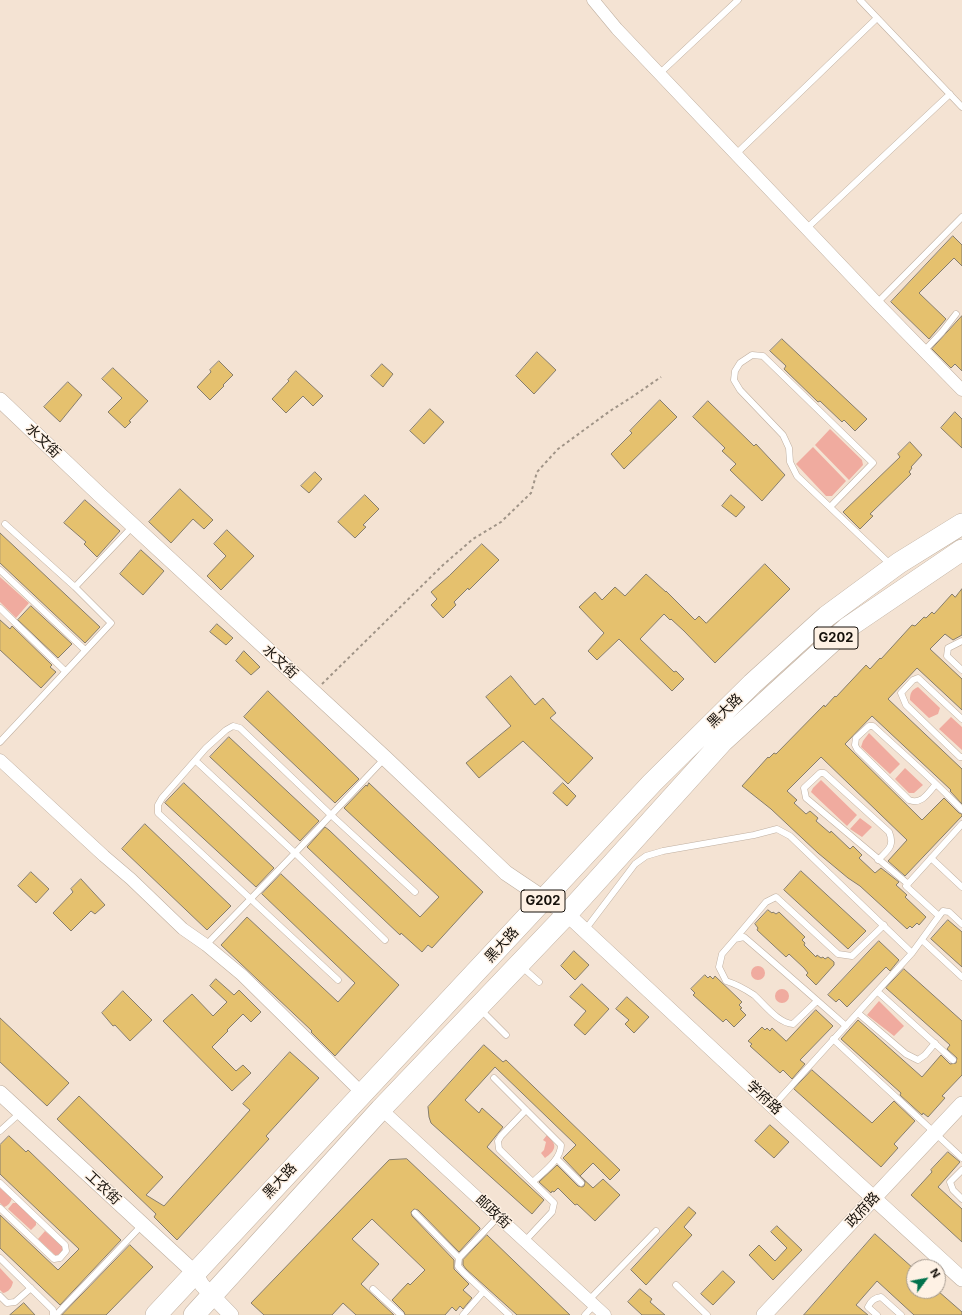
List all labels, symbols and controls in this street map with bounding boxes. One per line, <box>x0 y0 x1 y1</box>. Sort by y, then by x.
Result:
street label: 水文街 <box>22 420 64 462</box>
road number: G202 <box>814 627 858 649</box>
street label: 水文街 <box>259 642 301 682</box>
street label: 黑大路 <box>704 690 746 732</box>
road number: G202 <box>521 890 565 912</box>
street label: 黑大路 <box>482 924 522 966</box>
street label: 学府路 <box>743 1078 785 1118</box>
street label: 黑大路 <box>260 1160 300 1202</box>
street label: 工农街 <box>82 1168 124 1208</box>
street label: 政府路 <box>843 1189 883 1231</box>
street label: 邮政街 <box>472 1192 514 1232</box>
north arrow <box>906 1259 946 1299</box>
text: N <box>927 1266 943 1280</box>

